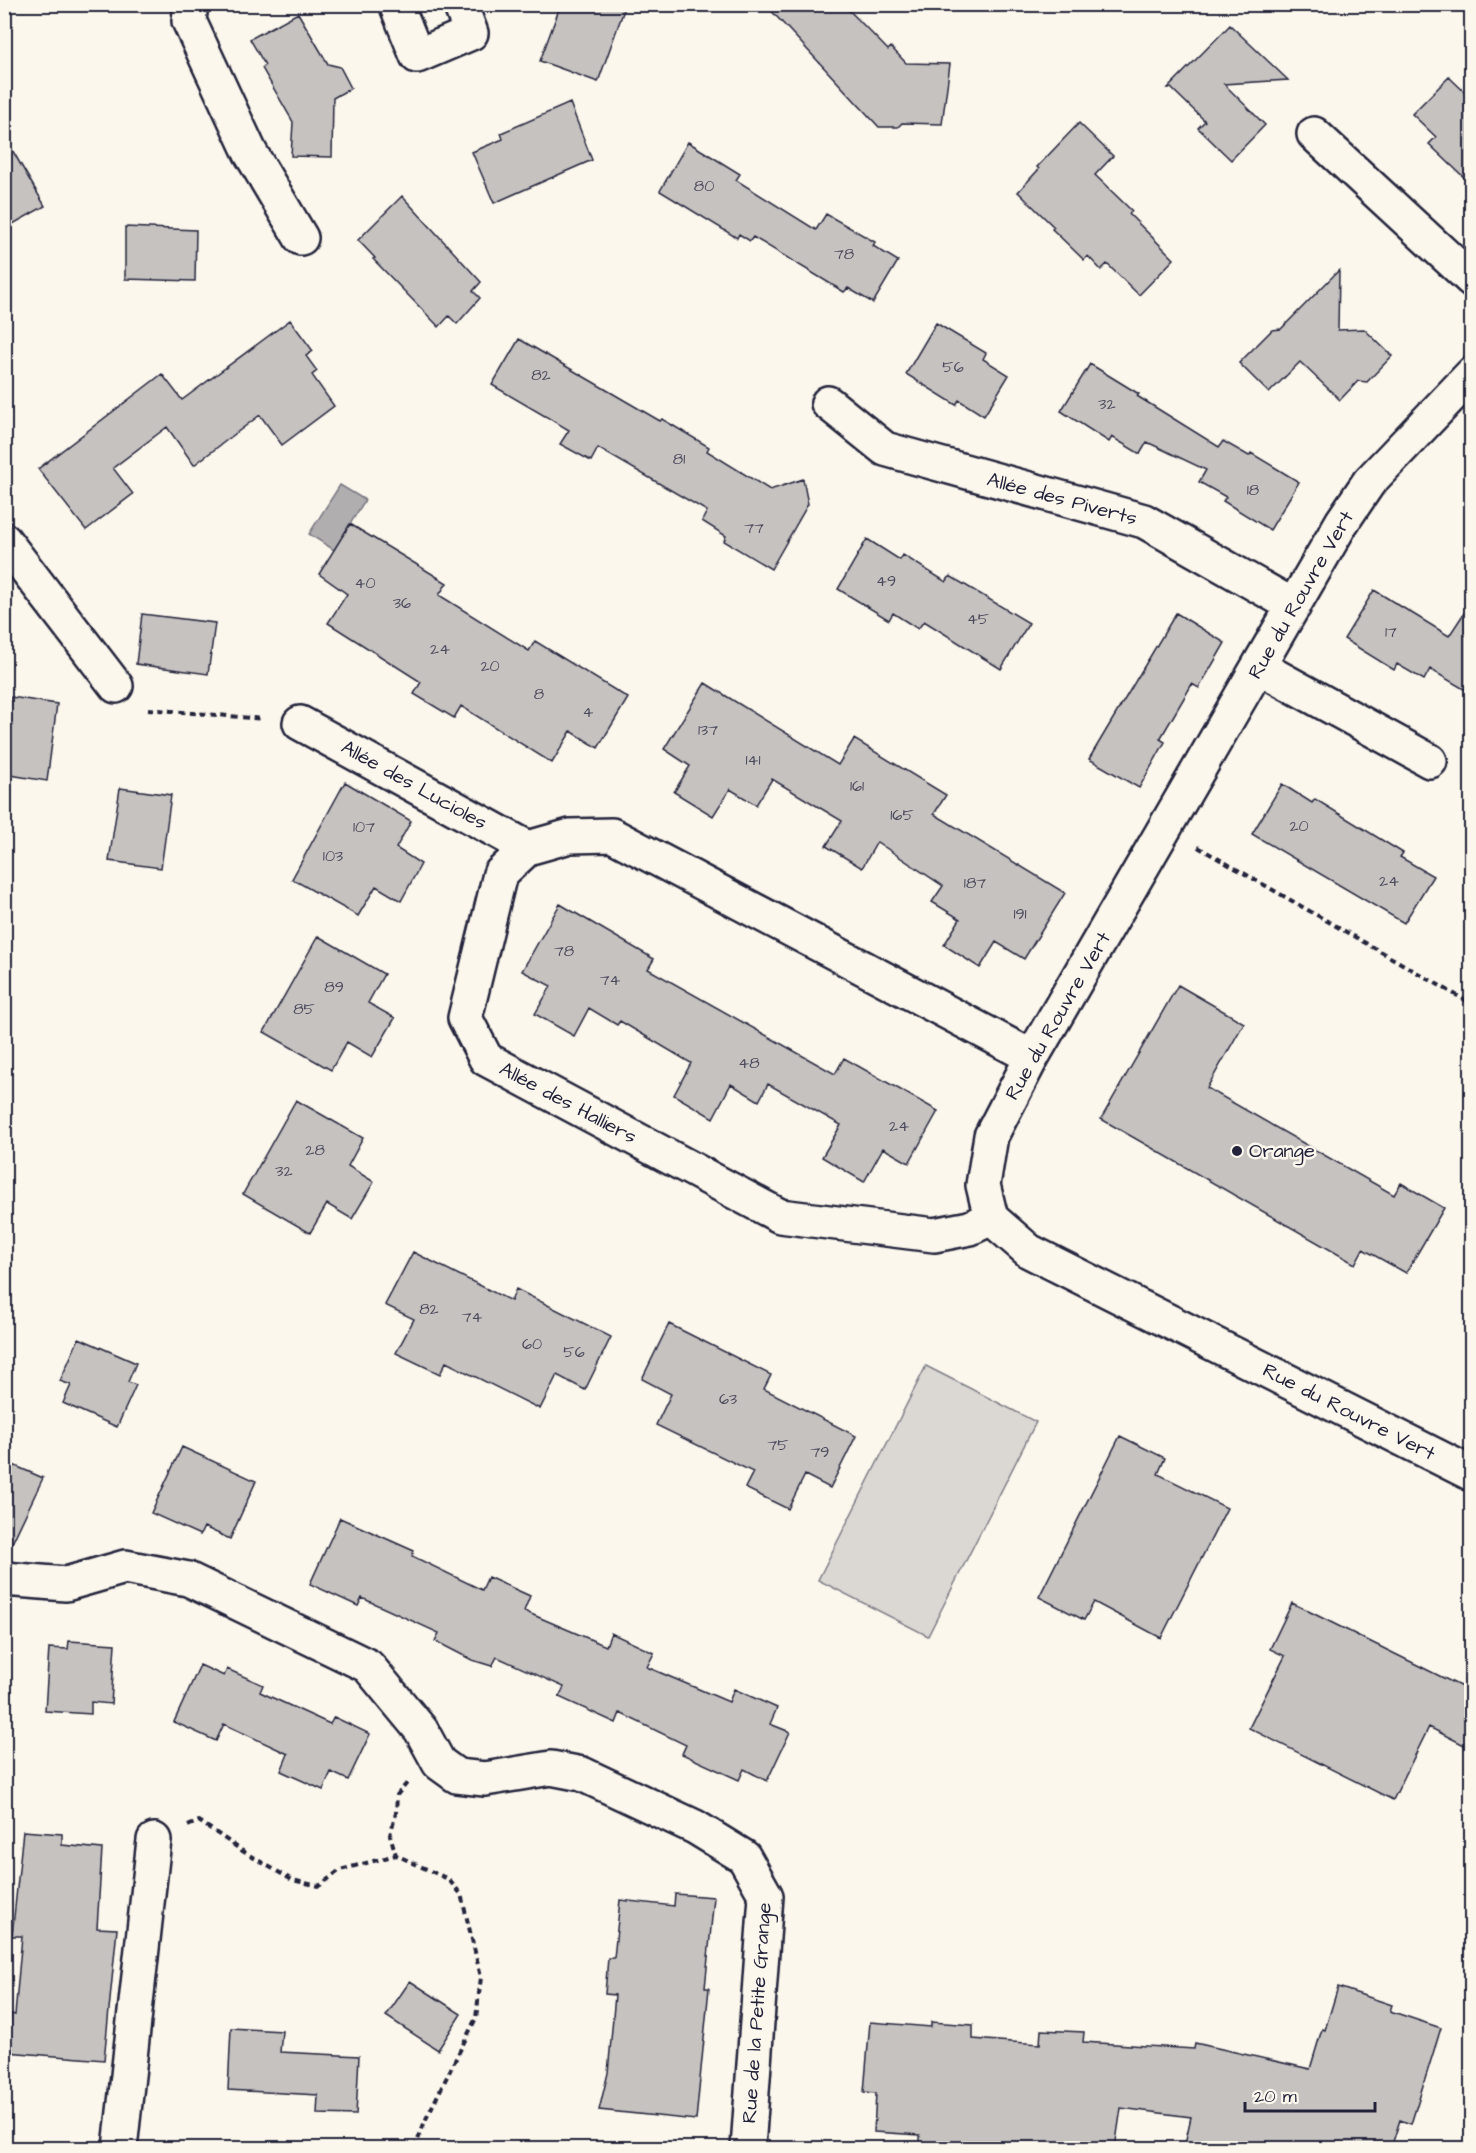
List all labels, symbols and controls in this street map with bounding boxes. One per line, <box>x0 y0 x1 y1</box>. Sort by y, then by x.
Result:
house number: 80 <box>694 175 714 197</box>
house number: 78 <box>834 243 854 265</box>
house number: 56 <box>942 356 964 378</box>
house number: 82 <box>531 364 551 386</box>
house number: 32 <box>1098 393 1116 415</box>
house number: 81 <box>673 448 685 470</box>
street label: Allée des Piverts <box>984 466 1140 532</box>
house number: 18 <box>1247 479 1259 501</box>
street label: Rue du Rouvre Vert <box>1241 506 1361 684</box>
house number: 77 <box>744 517 764 539</box>
house number: 49 <box>876 570 896 592</box>
house number: 40 <box>355 572 375 594</box>
house number: 36 <box>393 592 411 614</box>
house number: 45 <box>967 608 990 630</box>
house number: 17 <box>1385 621 1397 643</box>
house number: 24 <box>430 638 450 660</box>
house number: 20 <box>480 655 500 677</box>
house number: 8 <box>534 683 544 705</box>
house number: 4 <box>583 701 594 723</box>
house number: 137 <box>698 719 718 741</box>
street label: Allée des Lucioles <box>336 733 492 837</box>
house number: 141 <box>746 749 760 771</box>
house number: 161 <box>850 775 864 797</box>
house number: 165 <box>890 804 914 826</box>
house number: 20 <box>1289 815 1309 837</box>
house number: 107 <box>353 816 375 838</box>
house number: 103 <box>323 845 343 867</box>
house number: 24 <box>1379 870 1399 892</box>
house number: 187 <box>964 872 986 894</box>
house number: 191 <box>1013 903 1027 925</box>
street label: Rue du Rouvre Vert <box>998 927 1118 1105</box>
house number: 78 <box>554 940 574 962</box>
house number: 74 <box>600 969 620 991</box>
house number: 89 <box>324 976 344 998</box>
house number: 85 <box>293 998 316 1020</box>
house number: 48 <box>738 1052 760 1074</box>
street label: Allée des Halliers <box>495 1055 641 1151</box>
house number: 24 <box>889 1115 909 1137</box>
place label: Orange <box>1249 1137 1315 1166</box>
house number: 28 <box>305 1139 325 1161</box>
marker: Orange <box>1230 1144 1244 1158</box>
house number: 32 <box>275 1160 293 1182</box>
house number: 82 <box>419 1298 439 1320</box>
house number: 74 <box>462 1306 482 1328</box>
house number: 60 <box>522 1333 542 1355</box>
house number: 56 <box>563 1341 585 1363</box>
street label: Rue du Rouvre Vert <box>1258 1356 1440 1468</box>
house number: 63 <box>719 1388 737 1410</box>
house number: 75 <box>767 1434 789 1456</box>
house number: 79 <box>811 1441 829 1463</box>
street label: Rue de la Petite Grange <box>735 1901 780 2125</box>
scale bar <box>1245 2075 1376 2113</box>
text: 20 m <box>1254 2084 1297 2109</box>

